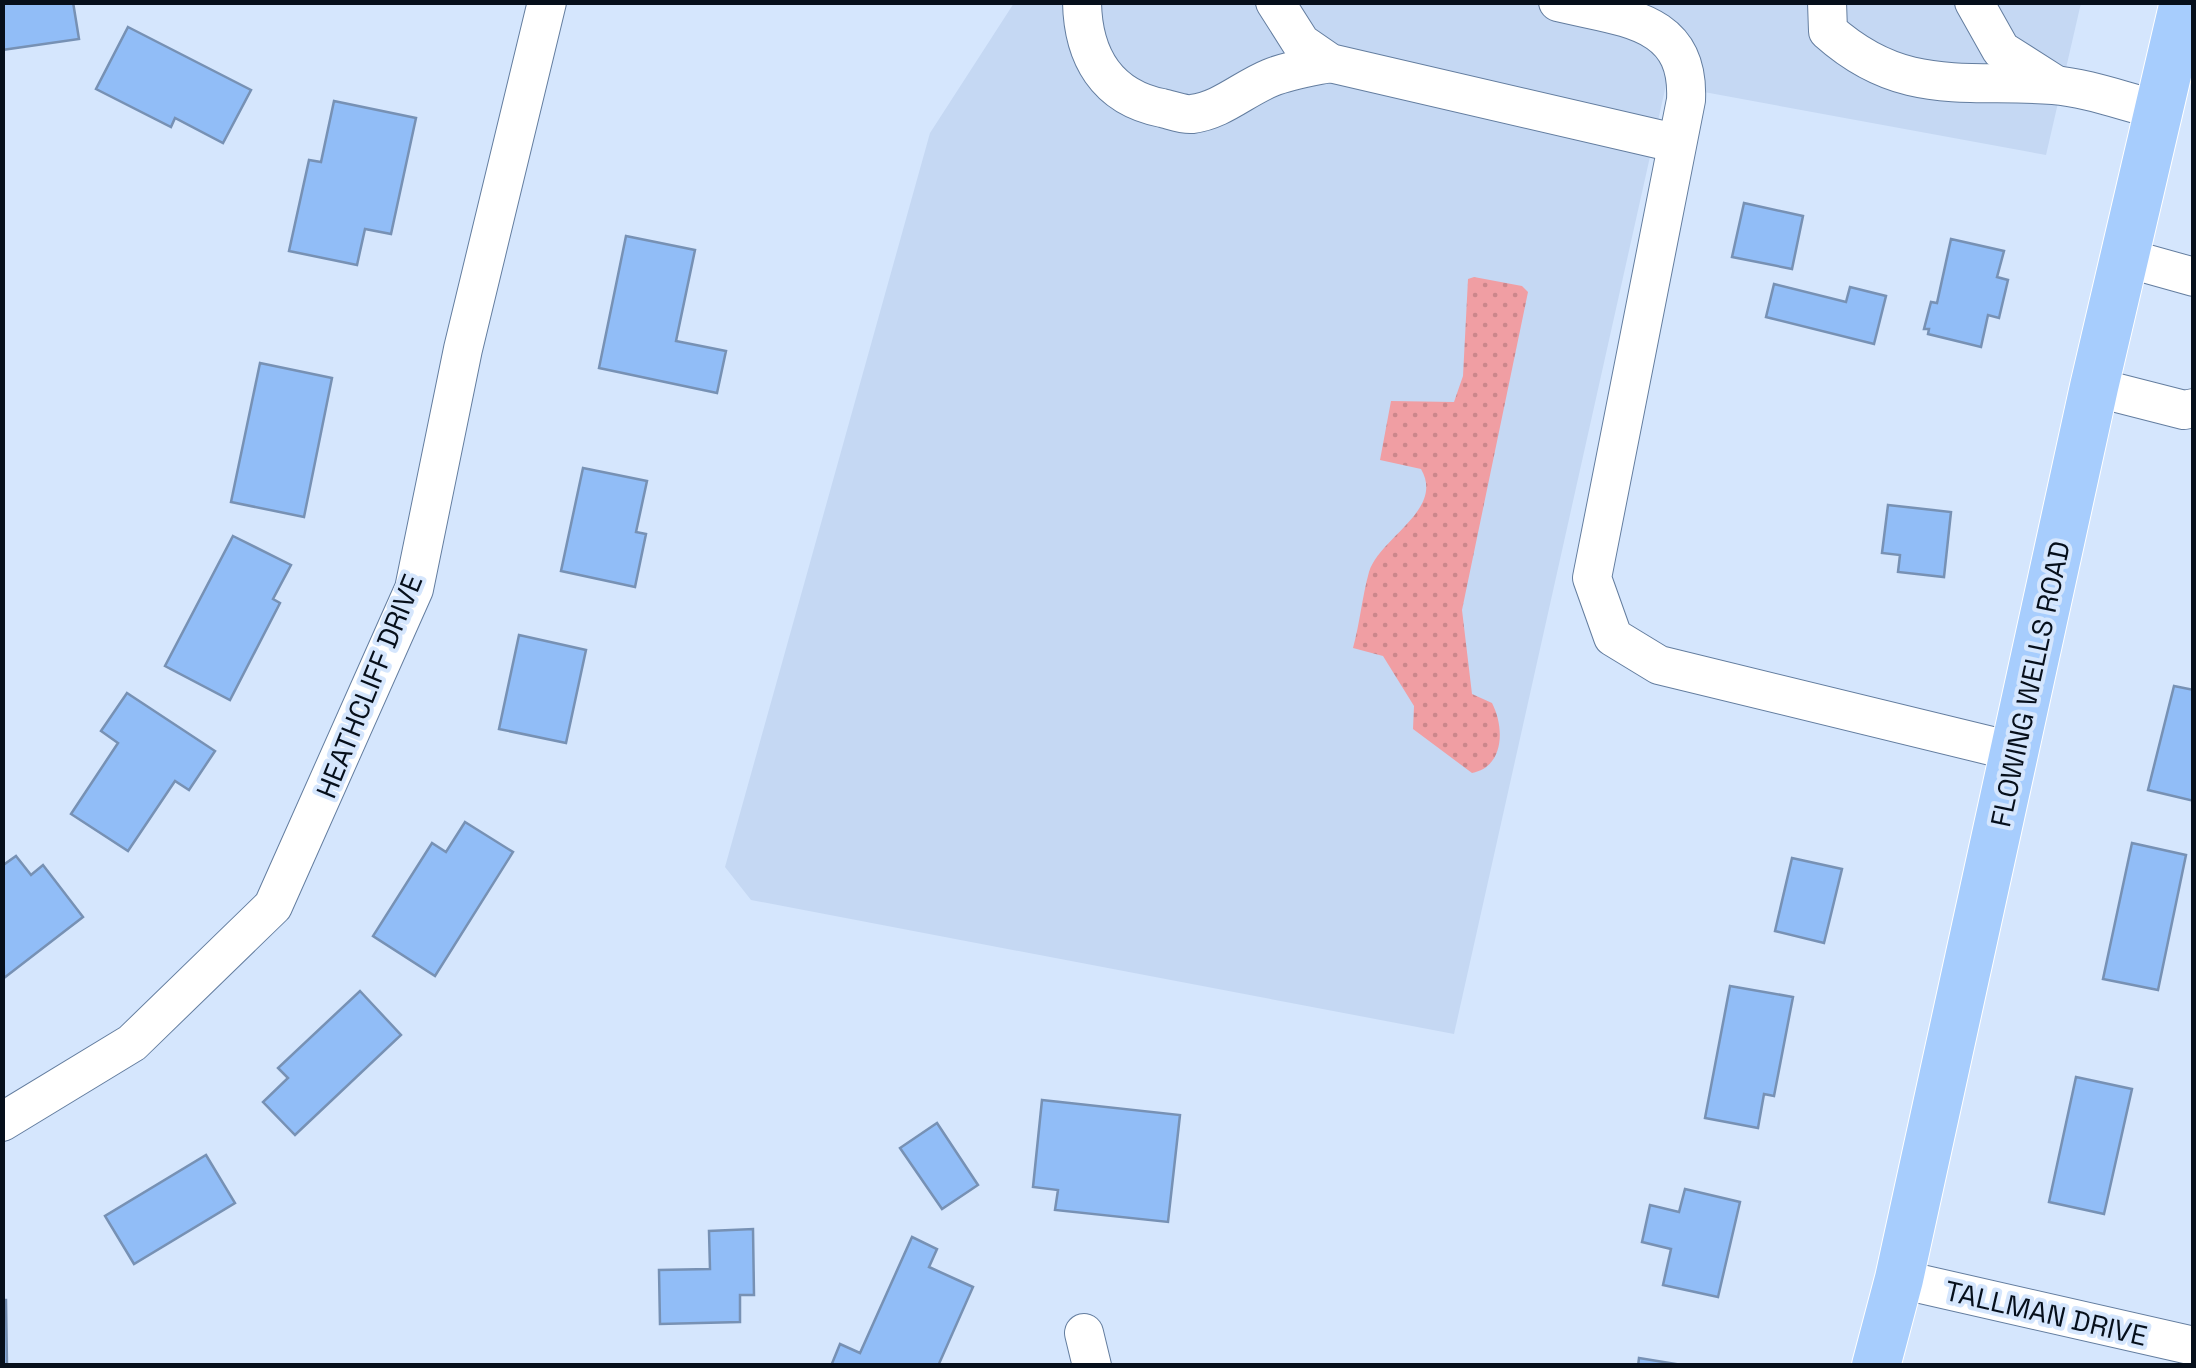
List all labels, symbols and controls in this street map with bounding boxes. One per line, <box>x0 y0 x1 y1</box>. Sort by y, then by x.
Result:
street label: FLOWING WELLS ROAD <box>1982 538 2078 830</box>
street label: HEATHCLIFF DRIVE <box>308 569 430 803</box>
street label: TALLMAN DRIVE <box>1941 1272 2151 1354</box>

